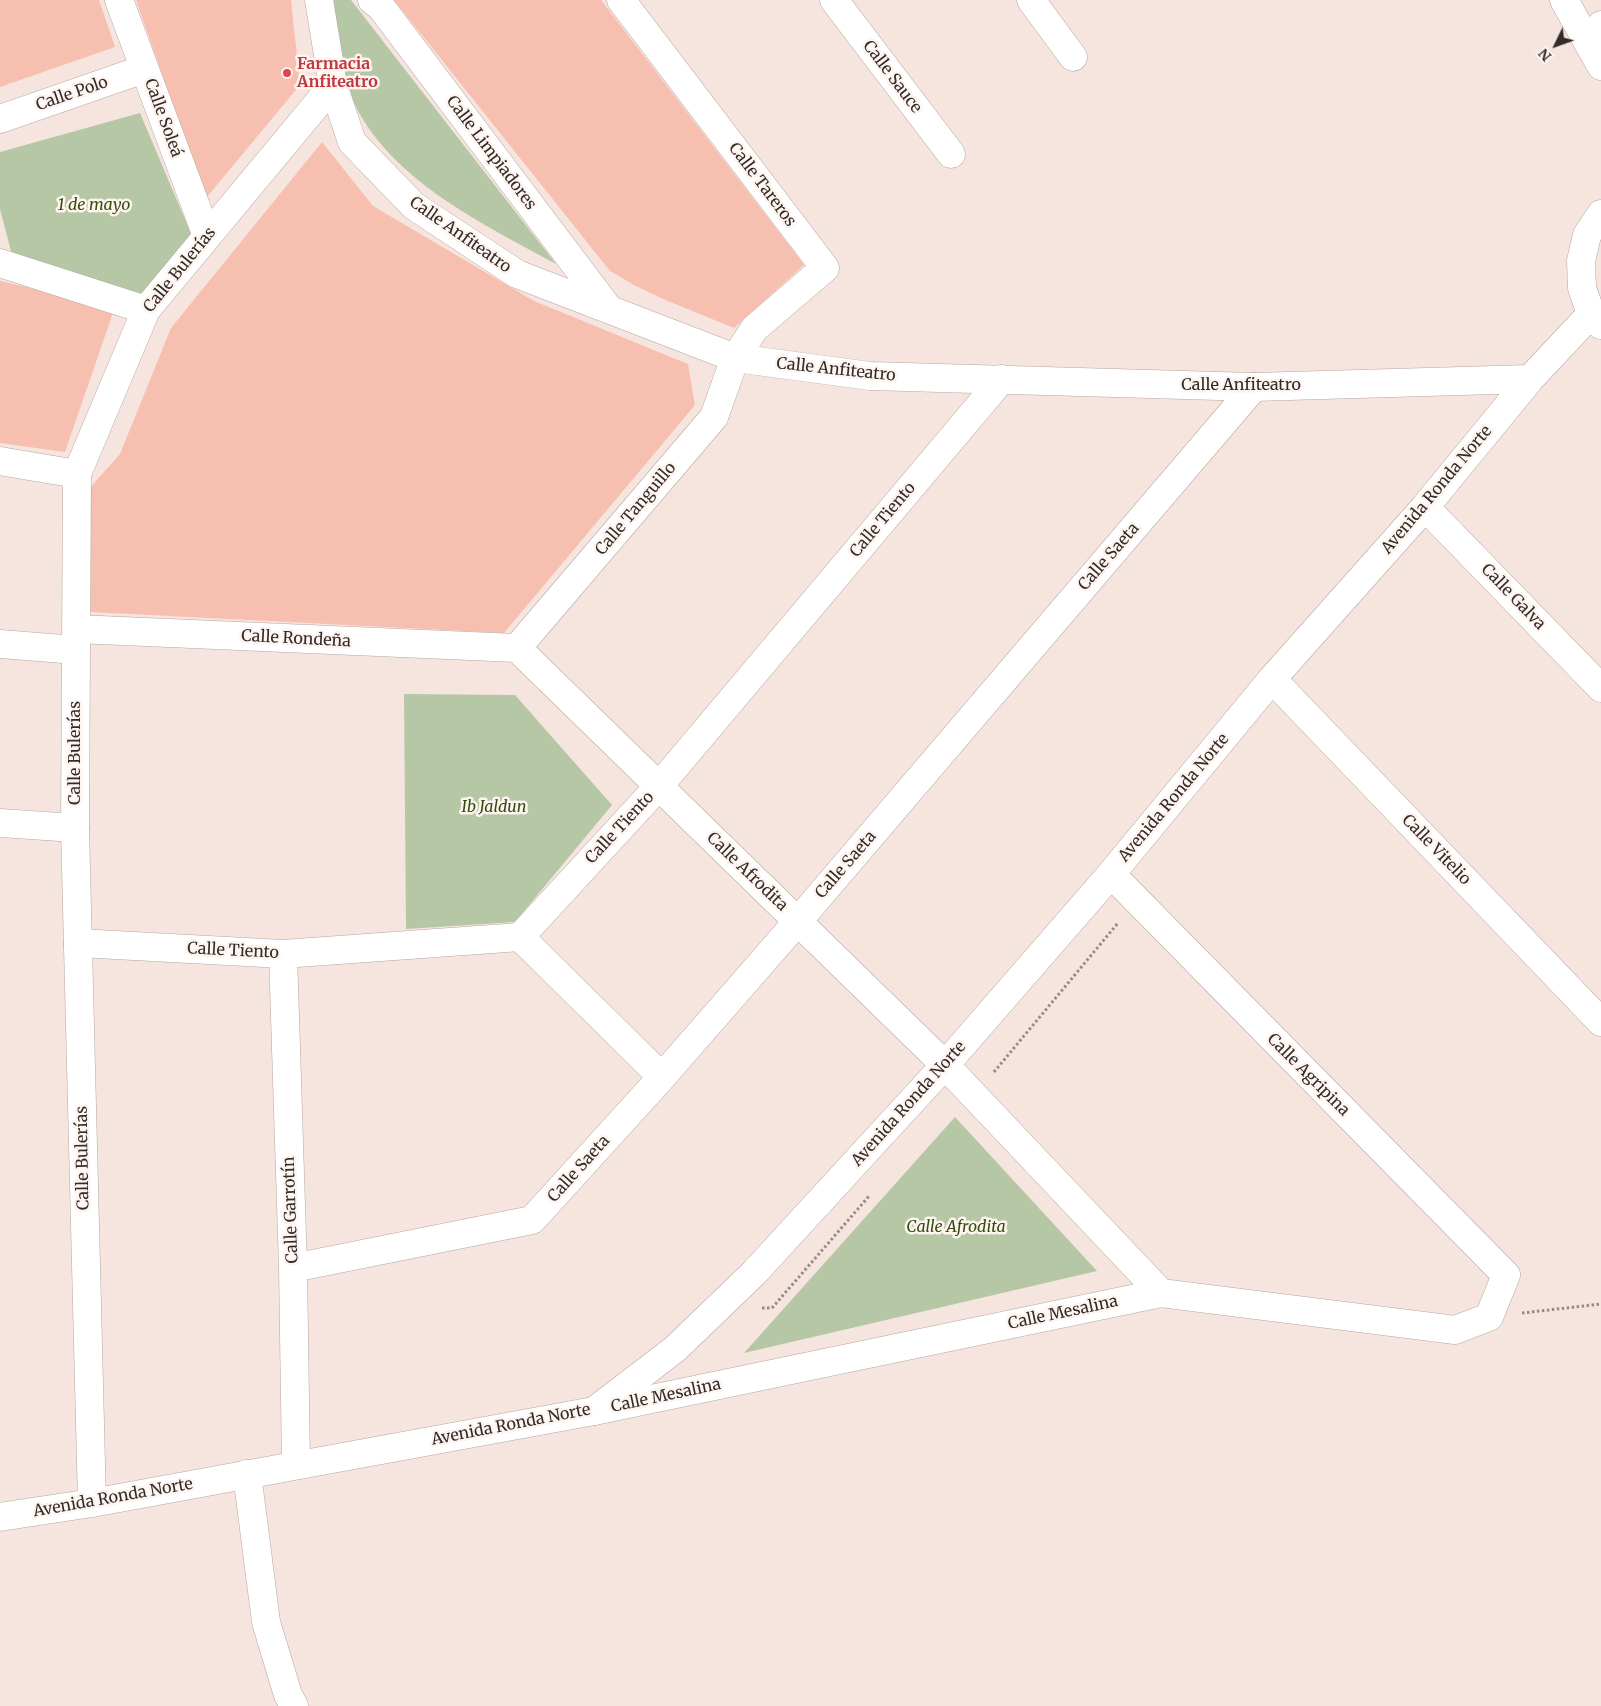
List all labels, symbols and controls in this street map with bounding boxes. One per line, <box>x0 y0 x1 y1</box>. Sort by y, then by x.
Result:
north arrow <box>1531 20 1581 70</box>
street label: Calle Sauce <box>859 37 925 117</box>
text: N <box>1534 45 1555 65</box>
place label: Farmacia Anfiteatro <box>297 54 378 92</box>
marker: Farmacia Anfiteatro <box>281 67 293 79</box>
street label: Calle Polo <box>34 73 110 115</box>
street label: Calle Soleá <box>140 76 186 160</box>
street label: Calle Limpiadores <box>442 92 540 214</box>
street label: Calle Tareros <box>724 139 800 231</box>
street label: Calle Anfiteatro <box>406 193 514 277</box>
park label: 1 de mayo <box>58 195 130 215</box>
street label: Calle Bulerías <box>140 223 220 317</box>
street label: Calle Anfiteatro <box>776 354 896 386</box>
street label: Calle Anfiteatro <box>1181 375 1301 395</box>
street label: Avenida Ronda Norte <box>1378 422 1496 558</box>
street label: Calle Tanguillo <box>592 459 680 559</box>
street label: Calle Tiento <box>846 479 920 561</box>
street label: Calle Saeta <box>1075 519 1143 595</box>
street label: Calle Galva <box>1477 560 1549 634</box>
street label: Calle Rondeña <box>241 627 351 651</box>
street label: Calle Bulerías <box>65 701 85 805</box>
street label: Avenida Ronda Norte <box>1115 730 1233 866</box>
street label: Calle Tiento <box>582 788 658 868</box>
park label: Ib Jaldun <box>462 797 526 817</box>
street label: Calle Vitelio <box>1398 811 1474 889</box>
street label: Calle Saeta <box>812 827 880 903</box>
street label: Calle Afrodita <box>703 829 791 915</box>
street label: Calle Tiento <box>187 939 279 963</box>
street label: Calle Agripina <box>1263 1030 1353 1120</box>
street label: Avenida Ronda Norte <box>848 1038 970 1170</box>
street label: Calle Bulerías <box>72 1106 94 1210</box>
street label: Calle Saeta <box>544 1132 614 1206</box>
street label: Calle Garrotín <box>280 1156 302 1264</box>
park label: Calle Afrodita <box>906 1217 1006 1237</box>
street label: Calle Mesalina <box>1006 1292 1120 1334</box>
street label: Calle Mesalina <box>609 1375 723 1417</box>
street label: Avenida Ronda Norte <box>430 1400 592 1450</box>
street label: Avenida Ronda Norte <box>32 1475 194 1521</box>

